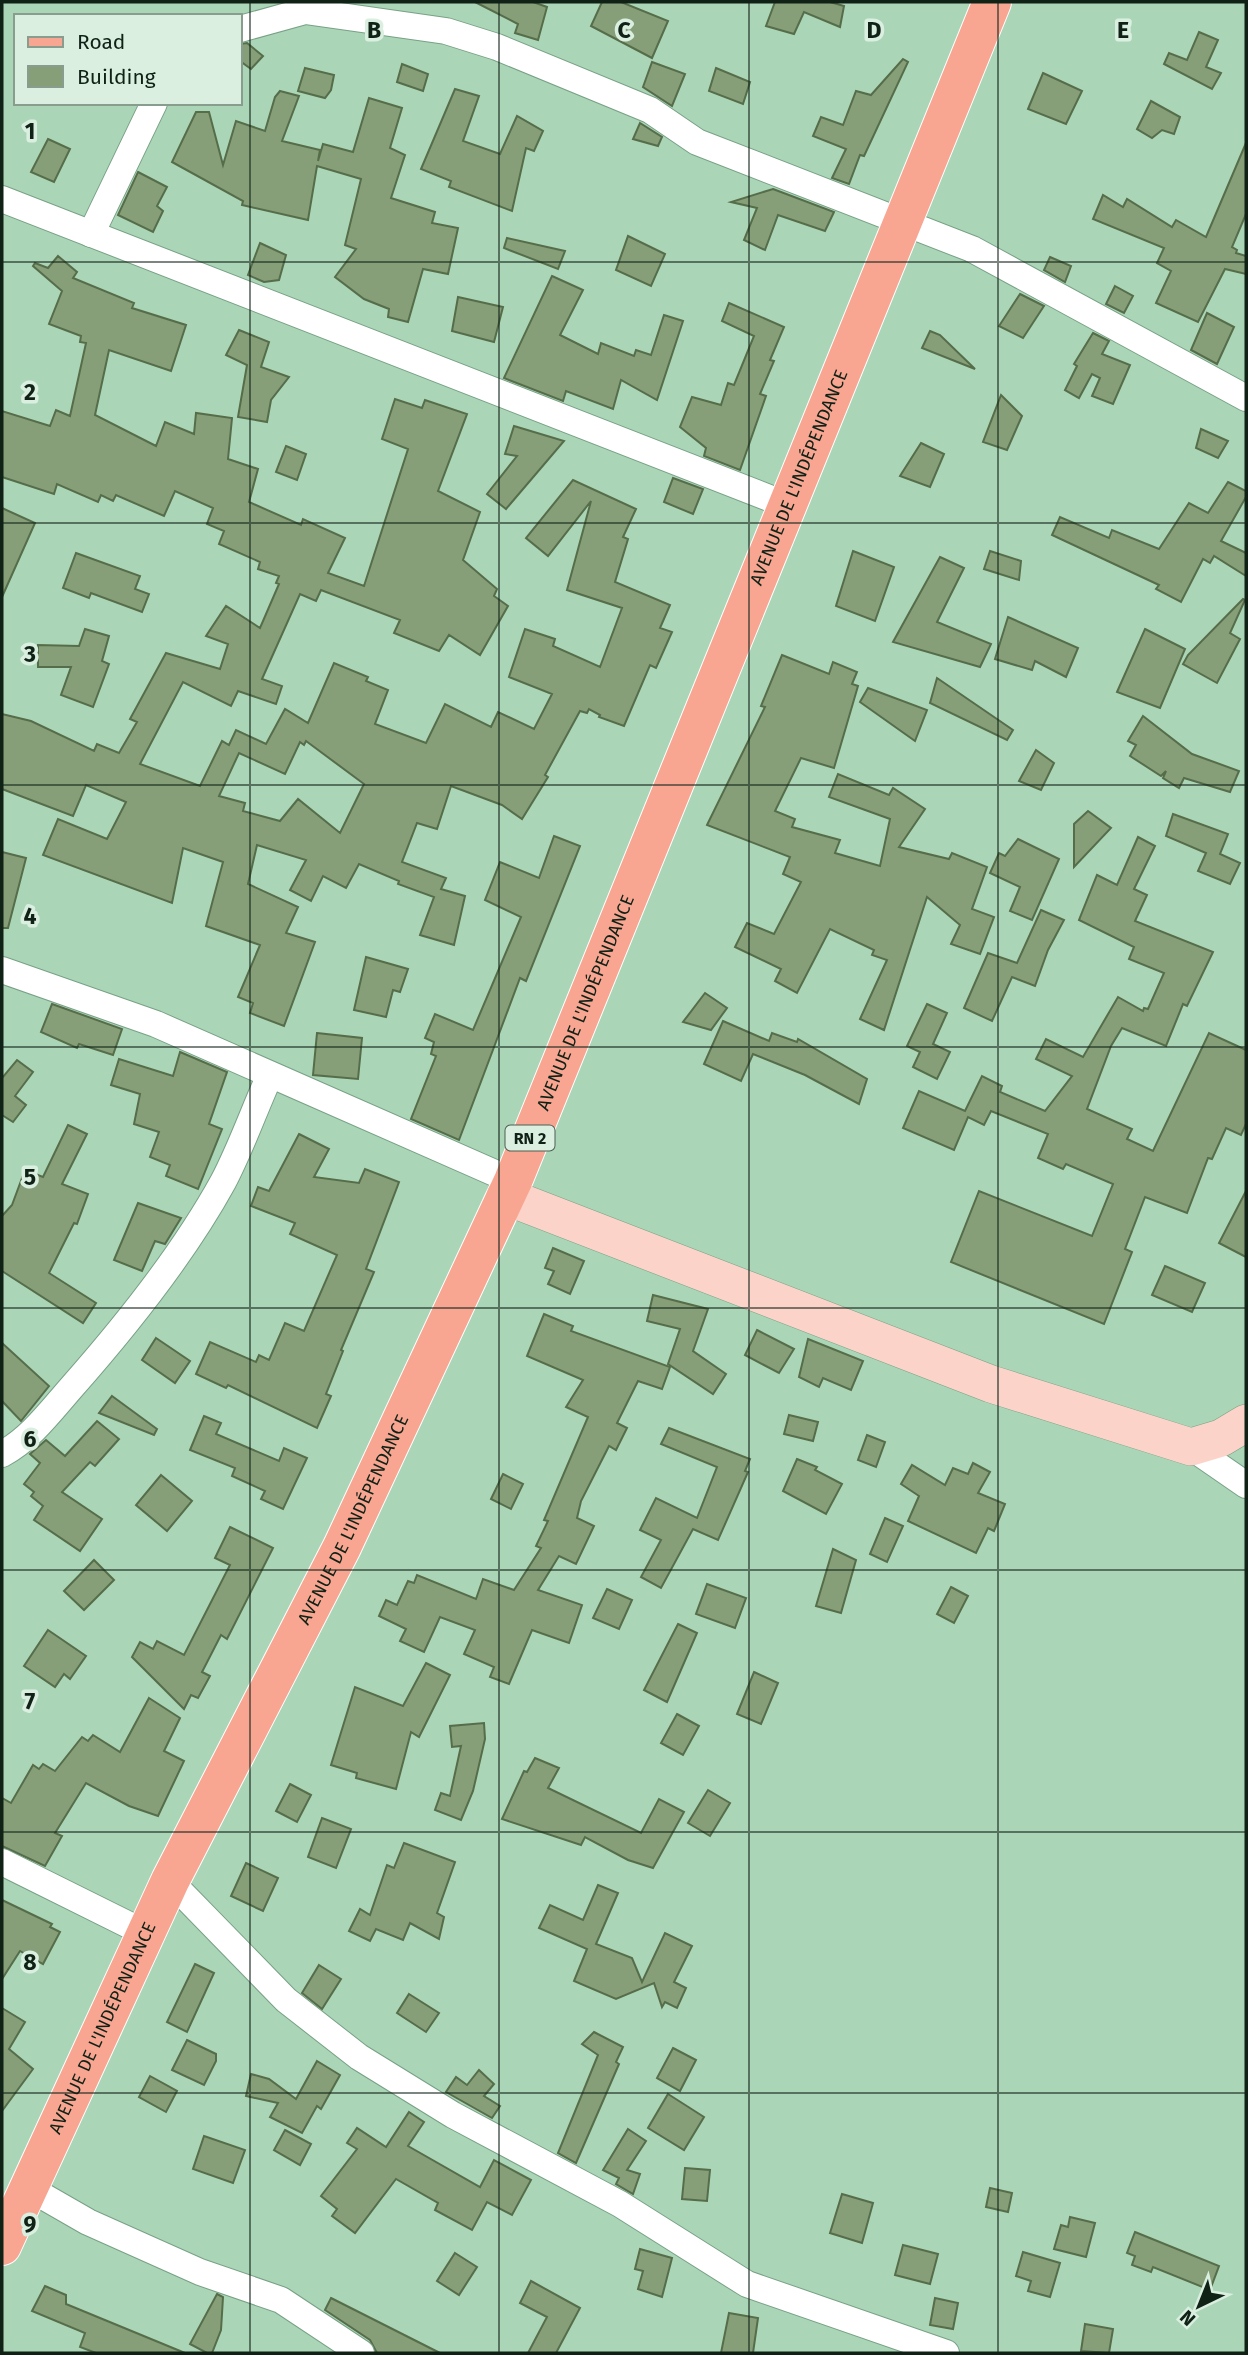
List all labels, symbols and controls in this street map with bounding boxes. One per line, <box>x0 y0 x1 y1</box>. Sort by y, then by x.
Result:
legend <box>14 14 242 105</box>
text: B <box>367 16 381 44</box>
text: C <box>617 16 631 44</box>
text: D <box>867 16 882 44</box>
text: E <box>1117 16 1129 44</box>
text: Road <box>77 29 125 55</box>
text: Building <box>77 64 156 90</box>
text: 1 <box>25 117 35 145</box>
street label: AVENUE DE L'INDÉPENDANCE <box>745 366 852 588</box>
text: 2 <box>24 378 36 406</box>
text: 3 <box>23 640 36 668</box>
street label: AVENUE DE L'INDÉPENDANCE <box>532 892 639 1114</box>
text: 4 <box>24 902 37 930</box>
road number: RN 2 <box>505 1126 554 1150</box>
text: 5 <box>24 1163 36 1191</box>
street label: AVENUE DE L'INDÉPENDANCE <box>293 1411 413 1628</box>
text: 6 <box>24 1425 37 1453</box>
text: 7 <box>25 1687 36 1715</box>
street label: AVENUE DE L'INDÉPENDANCE <box>44 1919 161 2137</box>
text: 8 <box>23 1948 37 1976</box>
text: 9 <box>24 2210 37 2238</box>
north arrow <box>1164 2271 1234 2341</box>
text: N <box>1175 2305 1200 2331</box>

